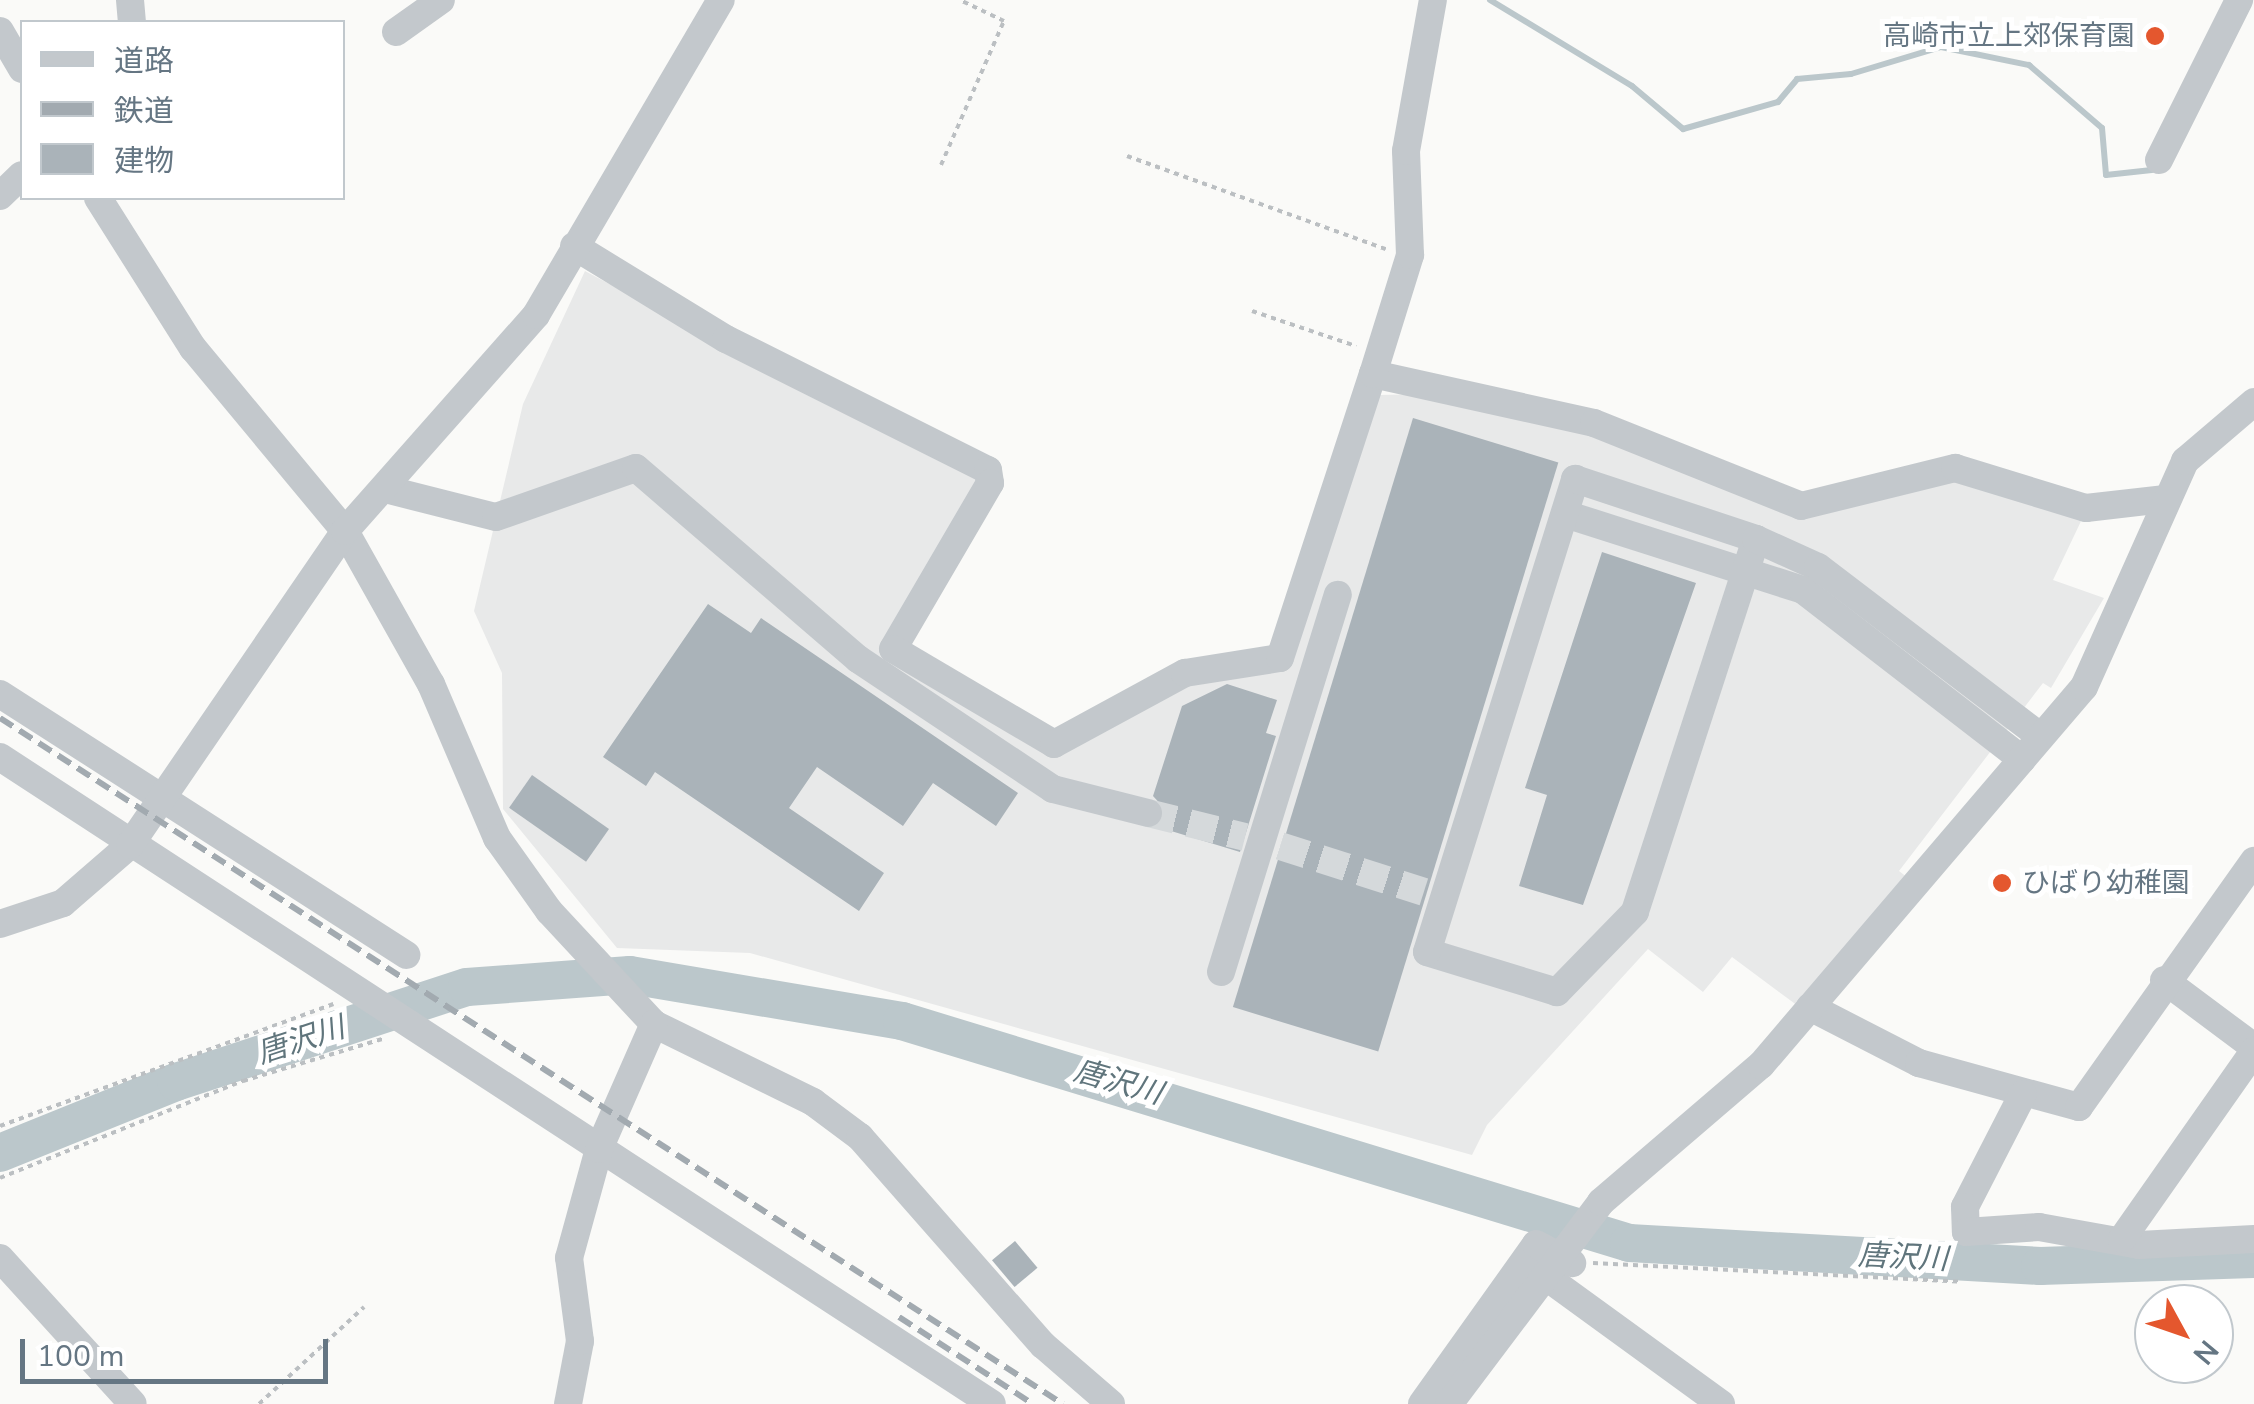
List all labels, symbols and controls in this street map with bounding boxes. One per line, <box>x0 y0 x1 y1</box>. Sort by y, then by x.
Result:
place label: 高崎市立上郊保育園 <box>1883 19 2135 53</box>
legend <box>20 20 345 200</box>
marker: 高崎市立上郊保育園 <box>2144 25 2166 47</box>
text: 道路 <box>114 41 174 82</box>
text: 鉄道 <box>114 91 174 132</box>
text: 建物 <box>114 141 174 182</box>
place label: ひばり幼稚園 <box>2022 866 2190 900</box>
marker: ひばり幼稚園 <box>1991 872 2013 894</box>
water label: 唐沢川 <box>253 1010 349 1072</box>
water label: 唐沢川 <box>1070 1053 1166 1113</box>
water label: 唐沢川 <box>1857 1238 1949 1278</box>
north arrow <box>2134 1284 2234 1384</box>
scale bar <box>25 1319 332 1381</box>
text: N <box>2184 1332 2227 1372</box>
text: 100 m <box>37 1336 124 1377</box>

